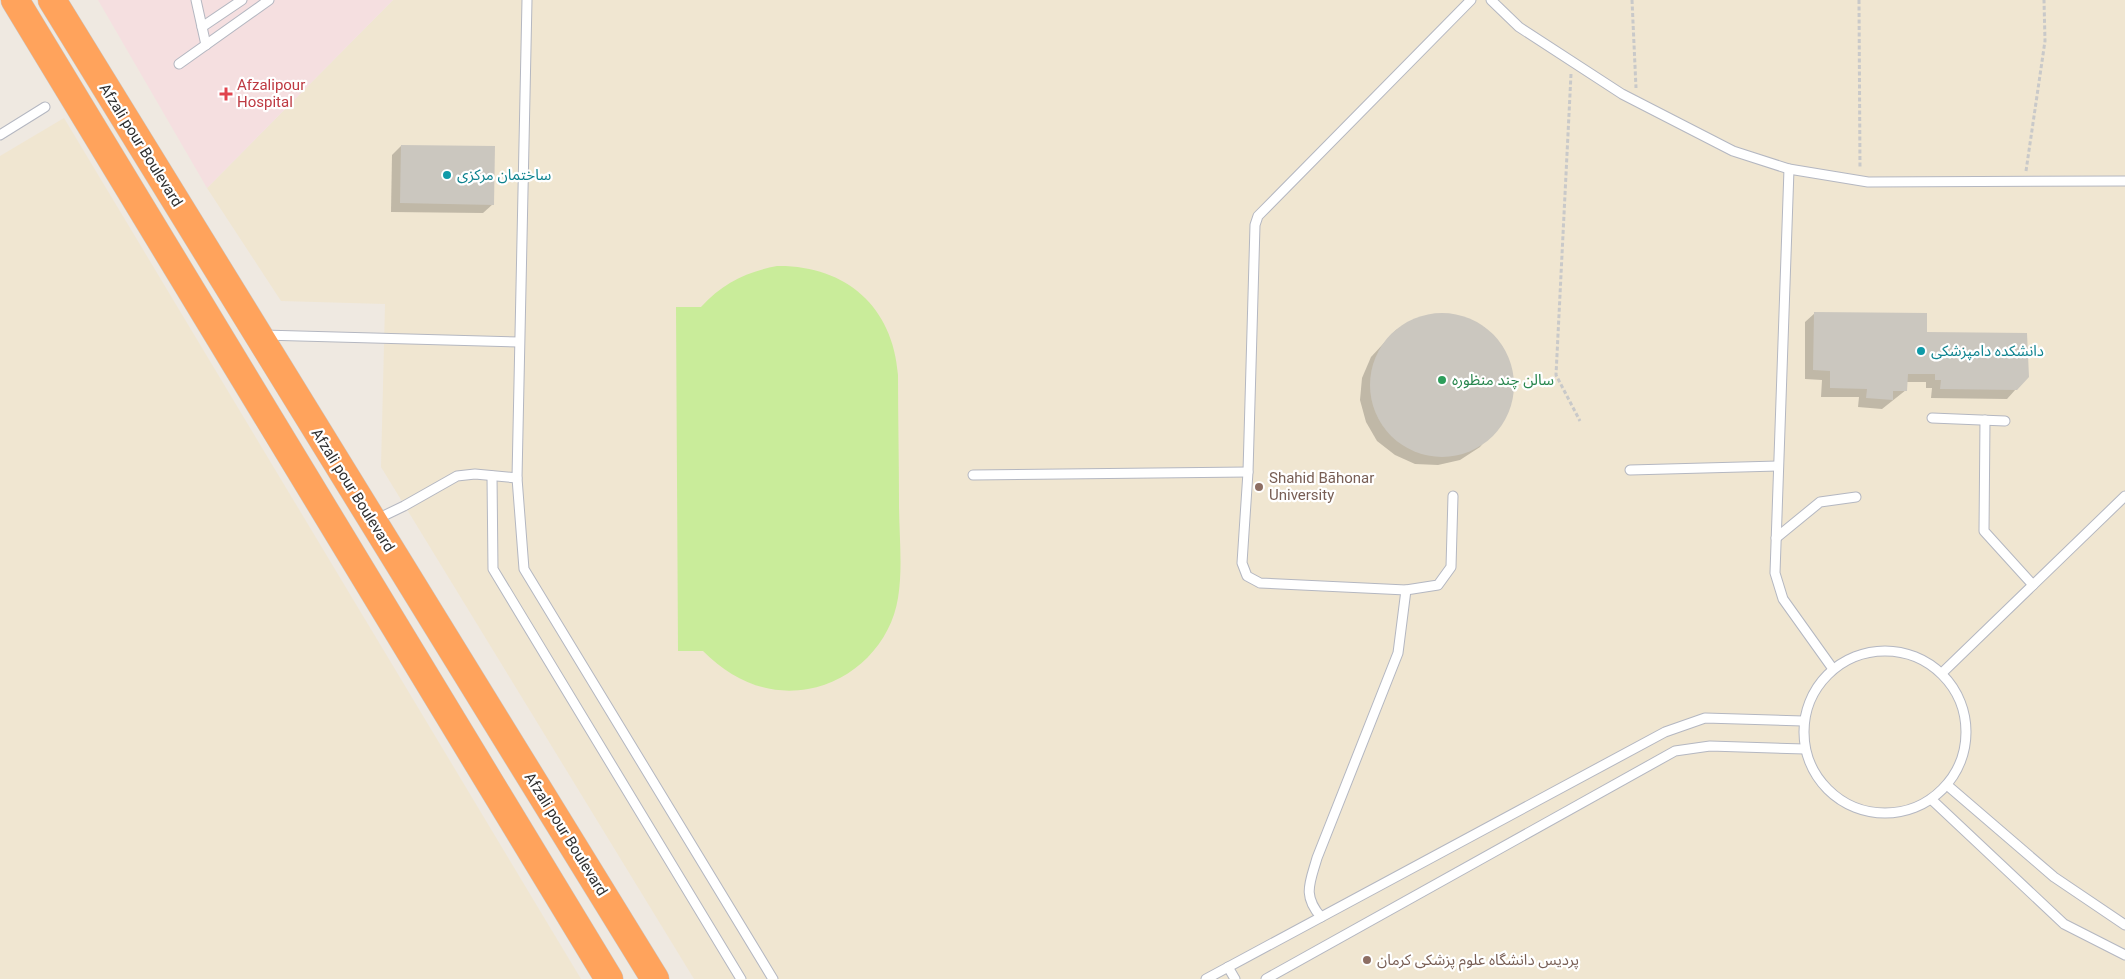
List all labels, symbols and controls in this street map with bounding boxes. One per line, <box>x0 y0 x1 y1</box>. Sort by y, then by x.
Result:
place label: Afzalipour Hospital <box>237 76 305 111</box>
street label: Afzali pour Boulevard <box>96 80 186 210</box>
marker: Afzalipour Hospital <box>219 87 233 101</box>
place label: ساختمان مرکزی <box>457 166 552 184</box>
marker: ساختمان مرکزی <box>441 169 453 181</box>
place label: دانشکده دامپزشکی <box>1931 342 2044 361</box>
marker: دانشکده دامپزشکی <box>1915 345 1927 357</box>
place label: سالن چند منظوره <box>1452 371 1554 390</box>
marker: سالن چند منظوره <box>1436 374 1448 386</box>
street label: Afzali pour Boulevard <box>308 425 398 555</box>
place label: Shahid Bāhonar University <box>1269 469 1374 504</box>
marker: Shahid Bāhonar University <box>1253 481 1265 493</box>
street label: Afzali pour Boulevard <box>521 769 611 899</box>
place label: پردیس دانشگاه علوم پزشکی کرمان <box>1377 951 1579 971</box>
marker: پردیس دانشگاه علوم پزشکی کرمان <box>1361 954 1373 966</box>

